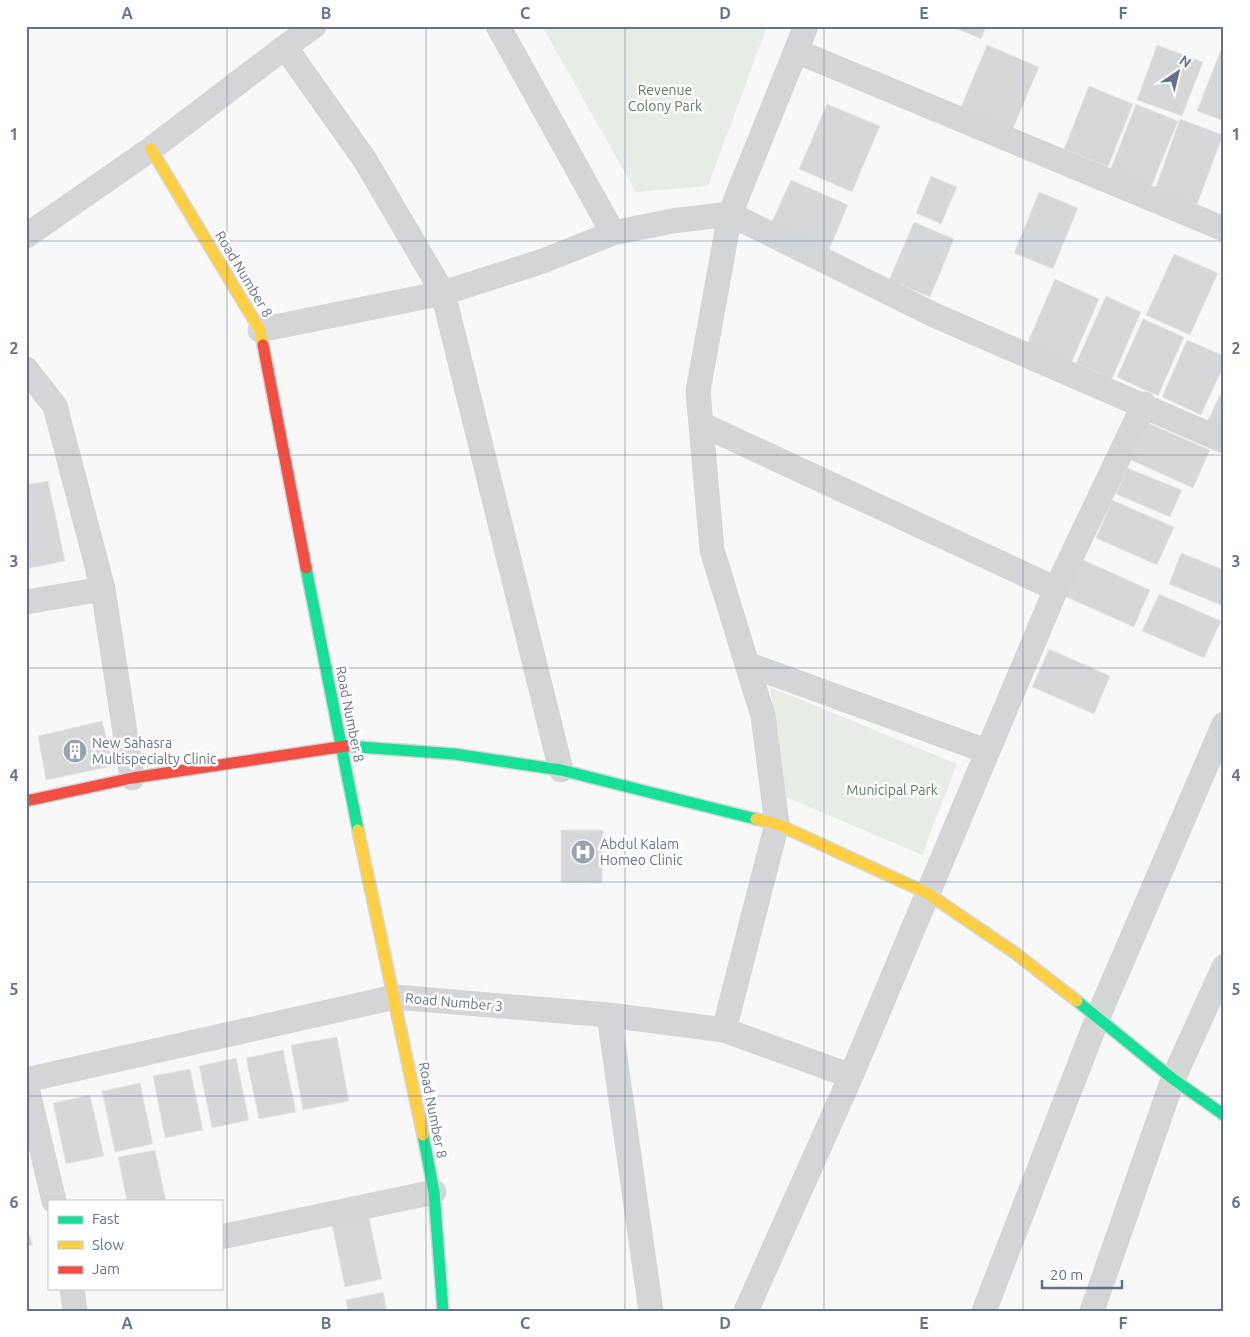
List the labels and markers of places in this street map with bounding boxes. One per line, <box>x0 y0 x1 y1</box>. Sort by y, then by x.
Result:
place label: New Sahasra Multispecialty Clinic <box>92 735 217 767</box>
building icon: New Sahasra Multispecialty Clinic <box>62 738 88 764</box>
place label: Abdul Kalam Homeo Clinic <box>600 836 683 868</box>
hospital icon: Abdul Kalam Homeo Clinic <box>570 839 596 865</box>

